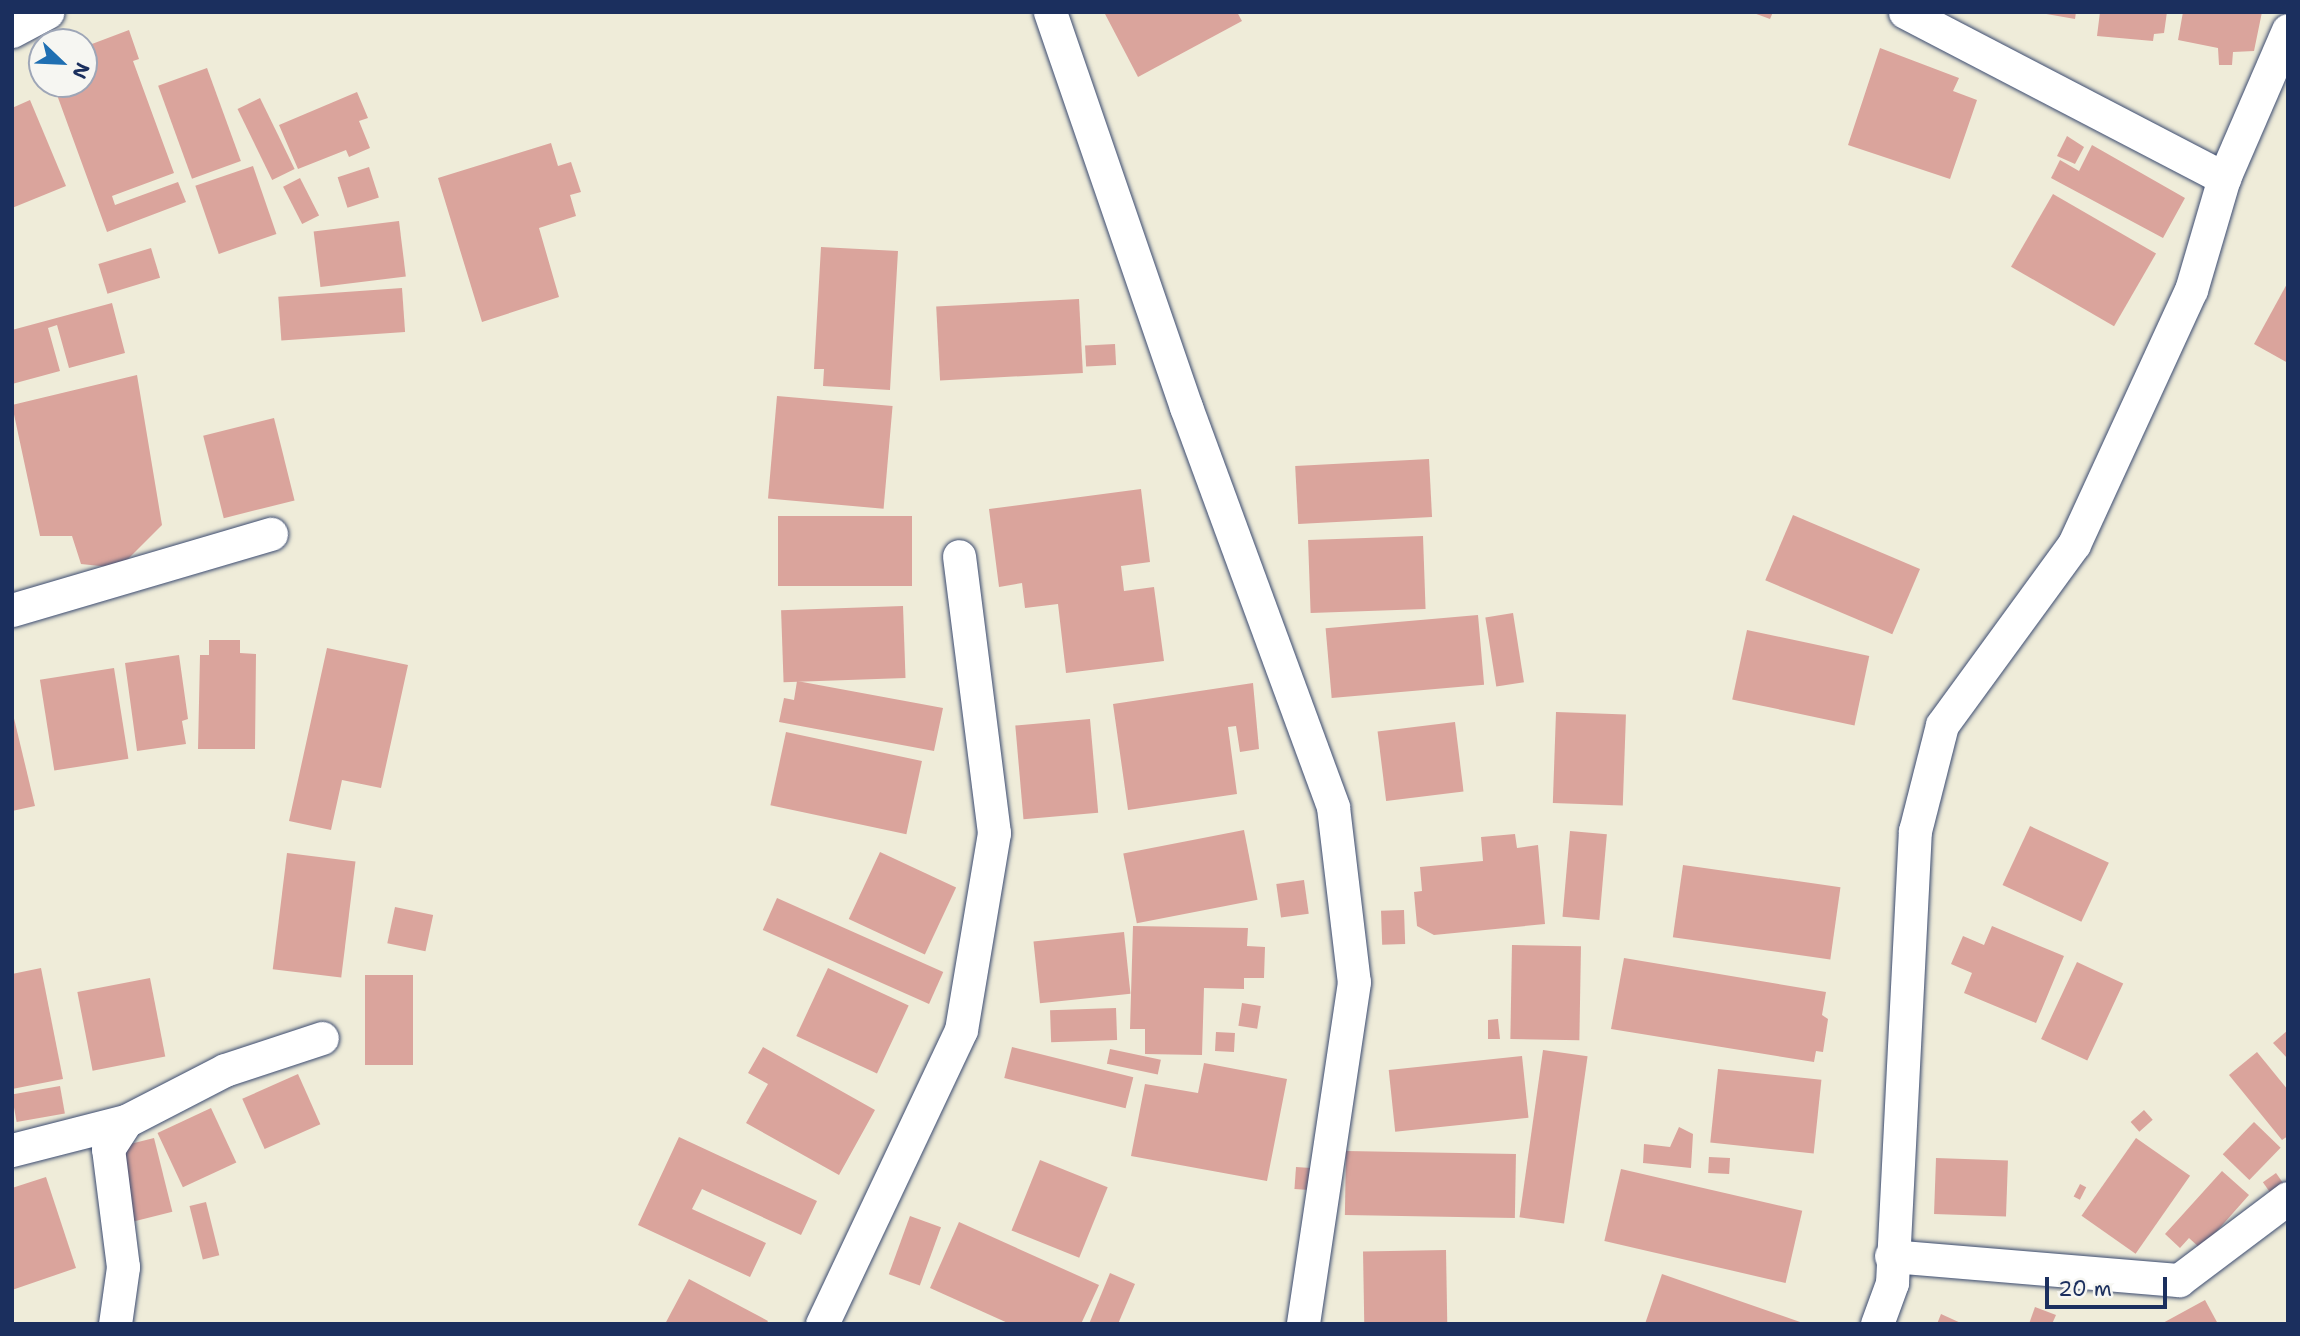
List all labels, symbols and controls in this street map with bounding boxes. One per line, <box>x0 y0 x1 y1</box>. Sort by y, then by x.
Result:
north arrow <box>28 28 98 98</box>
text: N <box>67 59 95 82</box>
scale bar <box>2048 1262 2170 1306</box>
text: 20 m <box>2058 1275 2112 1303</box>

